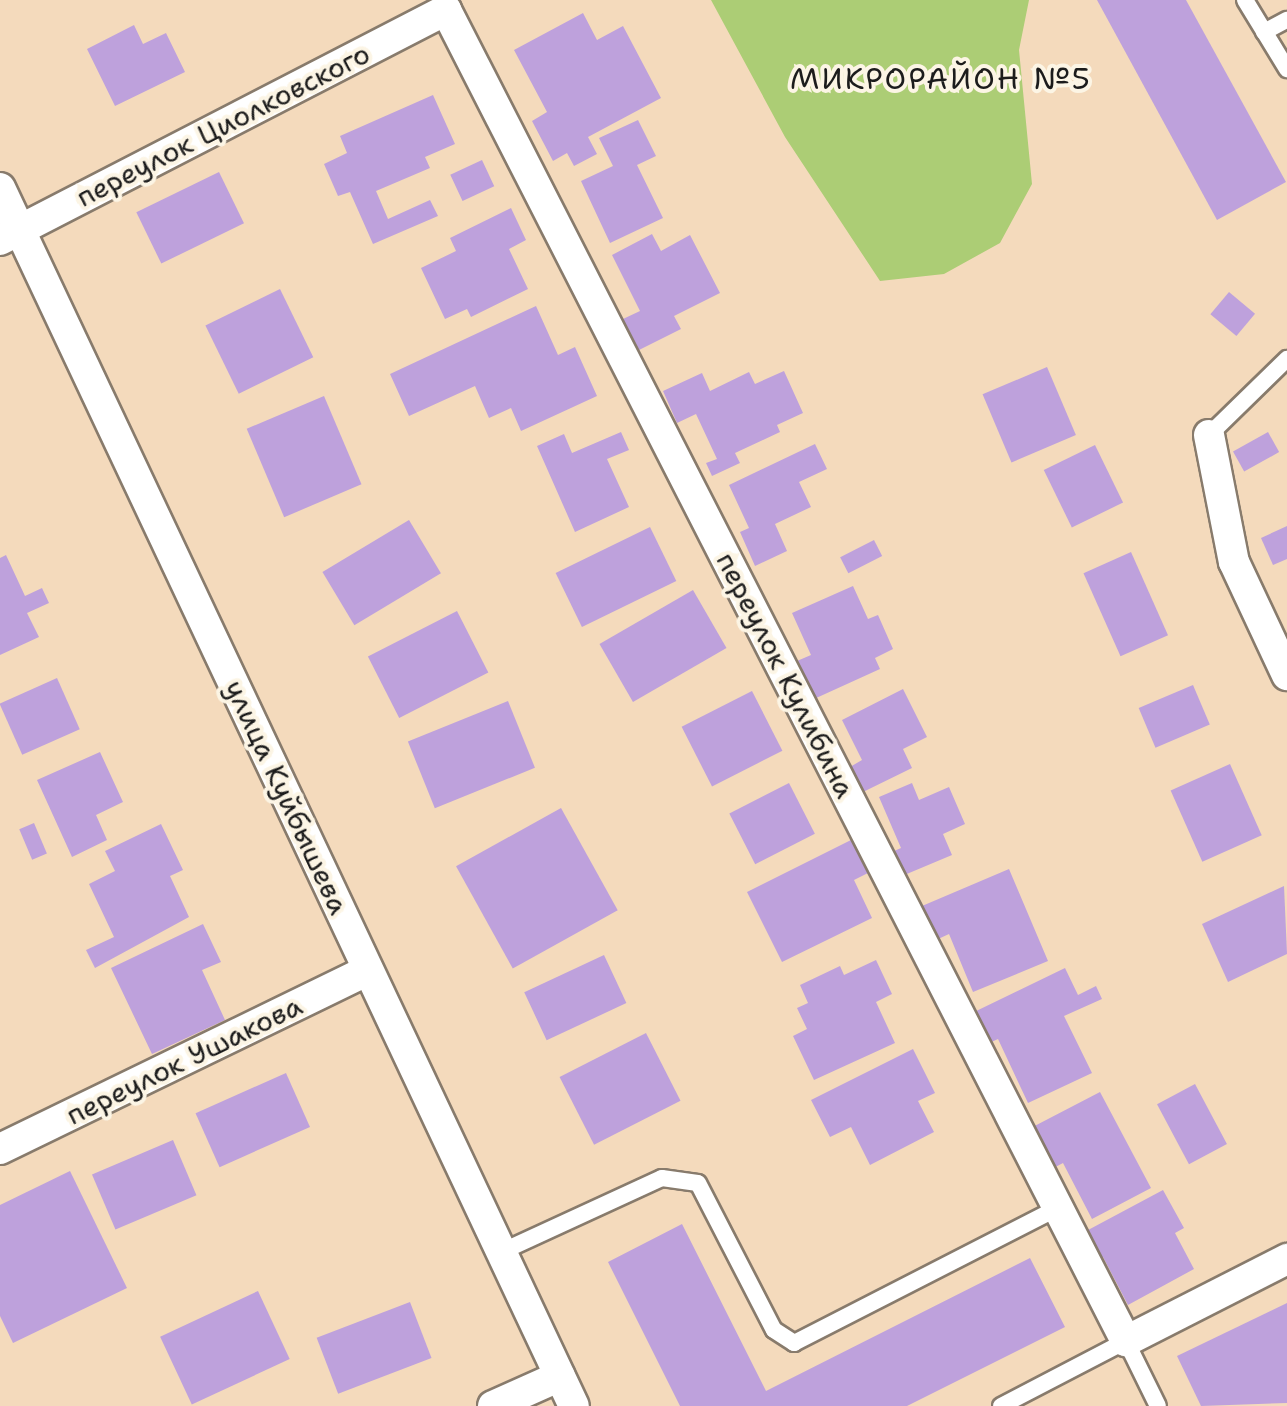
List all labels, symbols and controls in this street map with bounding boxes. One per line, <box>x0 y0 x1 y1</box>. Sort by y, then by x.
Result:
street label: переулок Циолковского <box>71 36 375 214</box>
district label: МИКРОРАЙОН №5 <box>790 61 1092 97</box>
street label: переулок Кулибина <box>710 547 862 803</box>
street label: улица Куйбышева <box>218 675 356 919</box>
street label: переулок Ушакова <box>61 988 307 1132</box>

